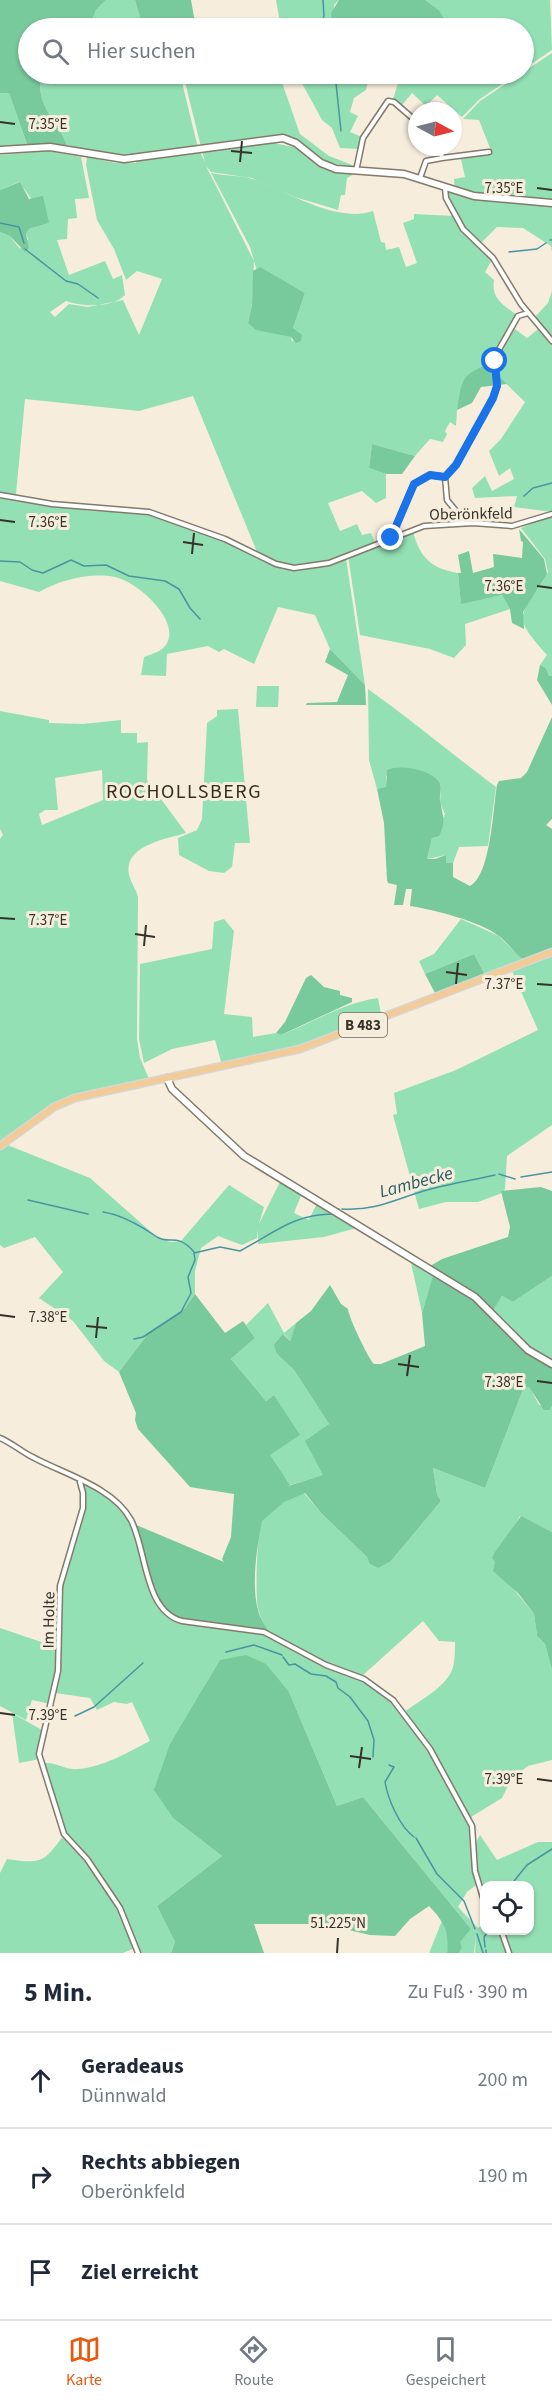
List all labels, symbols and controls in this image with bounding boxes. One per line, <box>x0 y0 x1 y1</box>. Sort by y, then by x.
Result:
search box <box>18 18 534 84</box>
icon: search <box>39 35 72 68</box>
text: Hier suchen <box>87 35 196 67</box>
north arrow <box>408 102 462 156</box>
text: 7.35°E <box>29 114 68 135</box>
text: 7.35°E <box>485 178 524 199</box>
route start <box>481 347 507 373</box>
street label: Oberönkfeld <box>429 502 513 526</box>
text: 7.36°E <box>29 512 68 533</box>
route end <box>377 524 403 550</box>
text: 7.36°E <box>485 576 524 597</box>
district label: ROCHOLLSBERG <box>106 778 262 806</box>
text: 7.37°E <box>29 910 68 931</box>
text: 7.37°E <box>485 974 524 995</box>
road number: B 483 <box>339 1013 387 1037</box>
water label: Lambecke <box>377 1161 456 1204</box>
text: 7.38°E <box>29 1307 68 1328</box>
text: 7.38°E <box>485 1372 524 1393</box>
street label: Im Holte <box>38 1591 60 1649</box>
text: 7.39°E <box>29 1705 68 1726</box>
text: 7.39°E <box>485 1769 524 1790</box>
map controls <box>480 1881 534 1935</box>
button: locate <box>480 1881 534 1935</box>
text: 51.225°N <box>310 1913 366 1934</box>
text: 5 Min. <box>24 1974 93 2011</box>
text: Zu Fuß · 390 m <box>407 1978 528 2006</box>
text: Geradeaus <box>81 2050 184 2082</box>
icon: ahead <box>24 2064 57 2097</box>
text: 200 m <box>478 2066 528 2094</box>
text: Dünnwald <box>81 2082 167 2110</box>
text: Rechts abbiegen <box>81 2146 240 2178</box>
icon: right <box>24 2160 57 2193</box>
text: 190 m <box>478 2162 528 2190</box>
text: Oberönkfeld <box>81 2178 185 2206</box>
icon: arrive <box>24 2256 57 2289</box>
text: Ziel erreicht <box>81 2256 199 2288</box>
tab: Karte <box>66 2333 102 2391</box>
tab: Route <box>234 2333 274 2391</box>
tab: Gespeichert <box>406 2333 486 2391</box>

